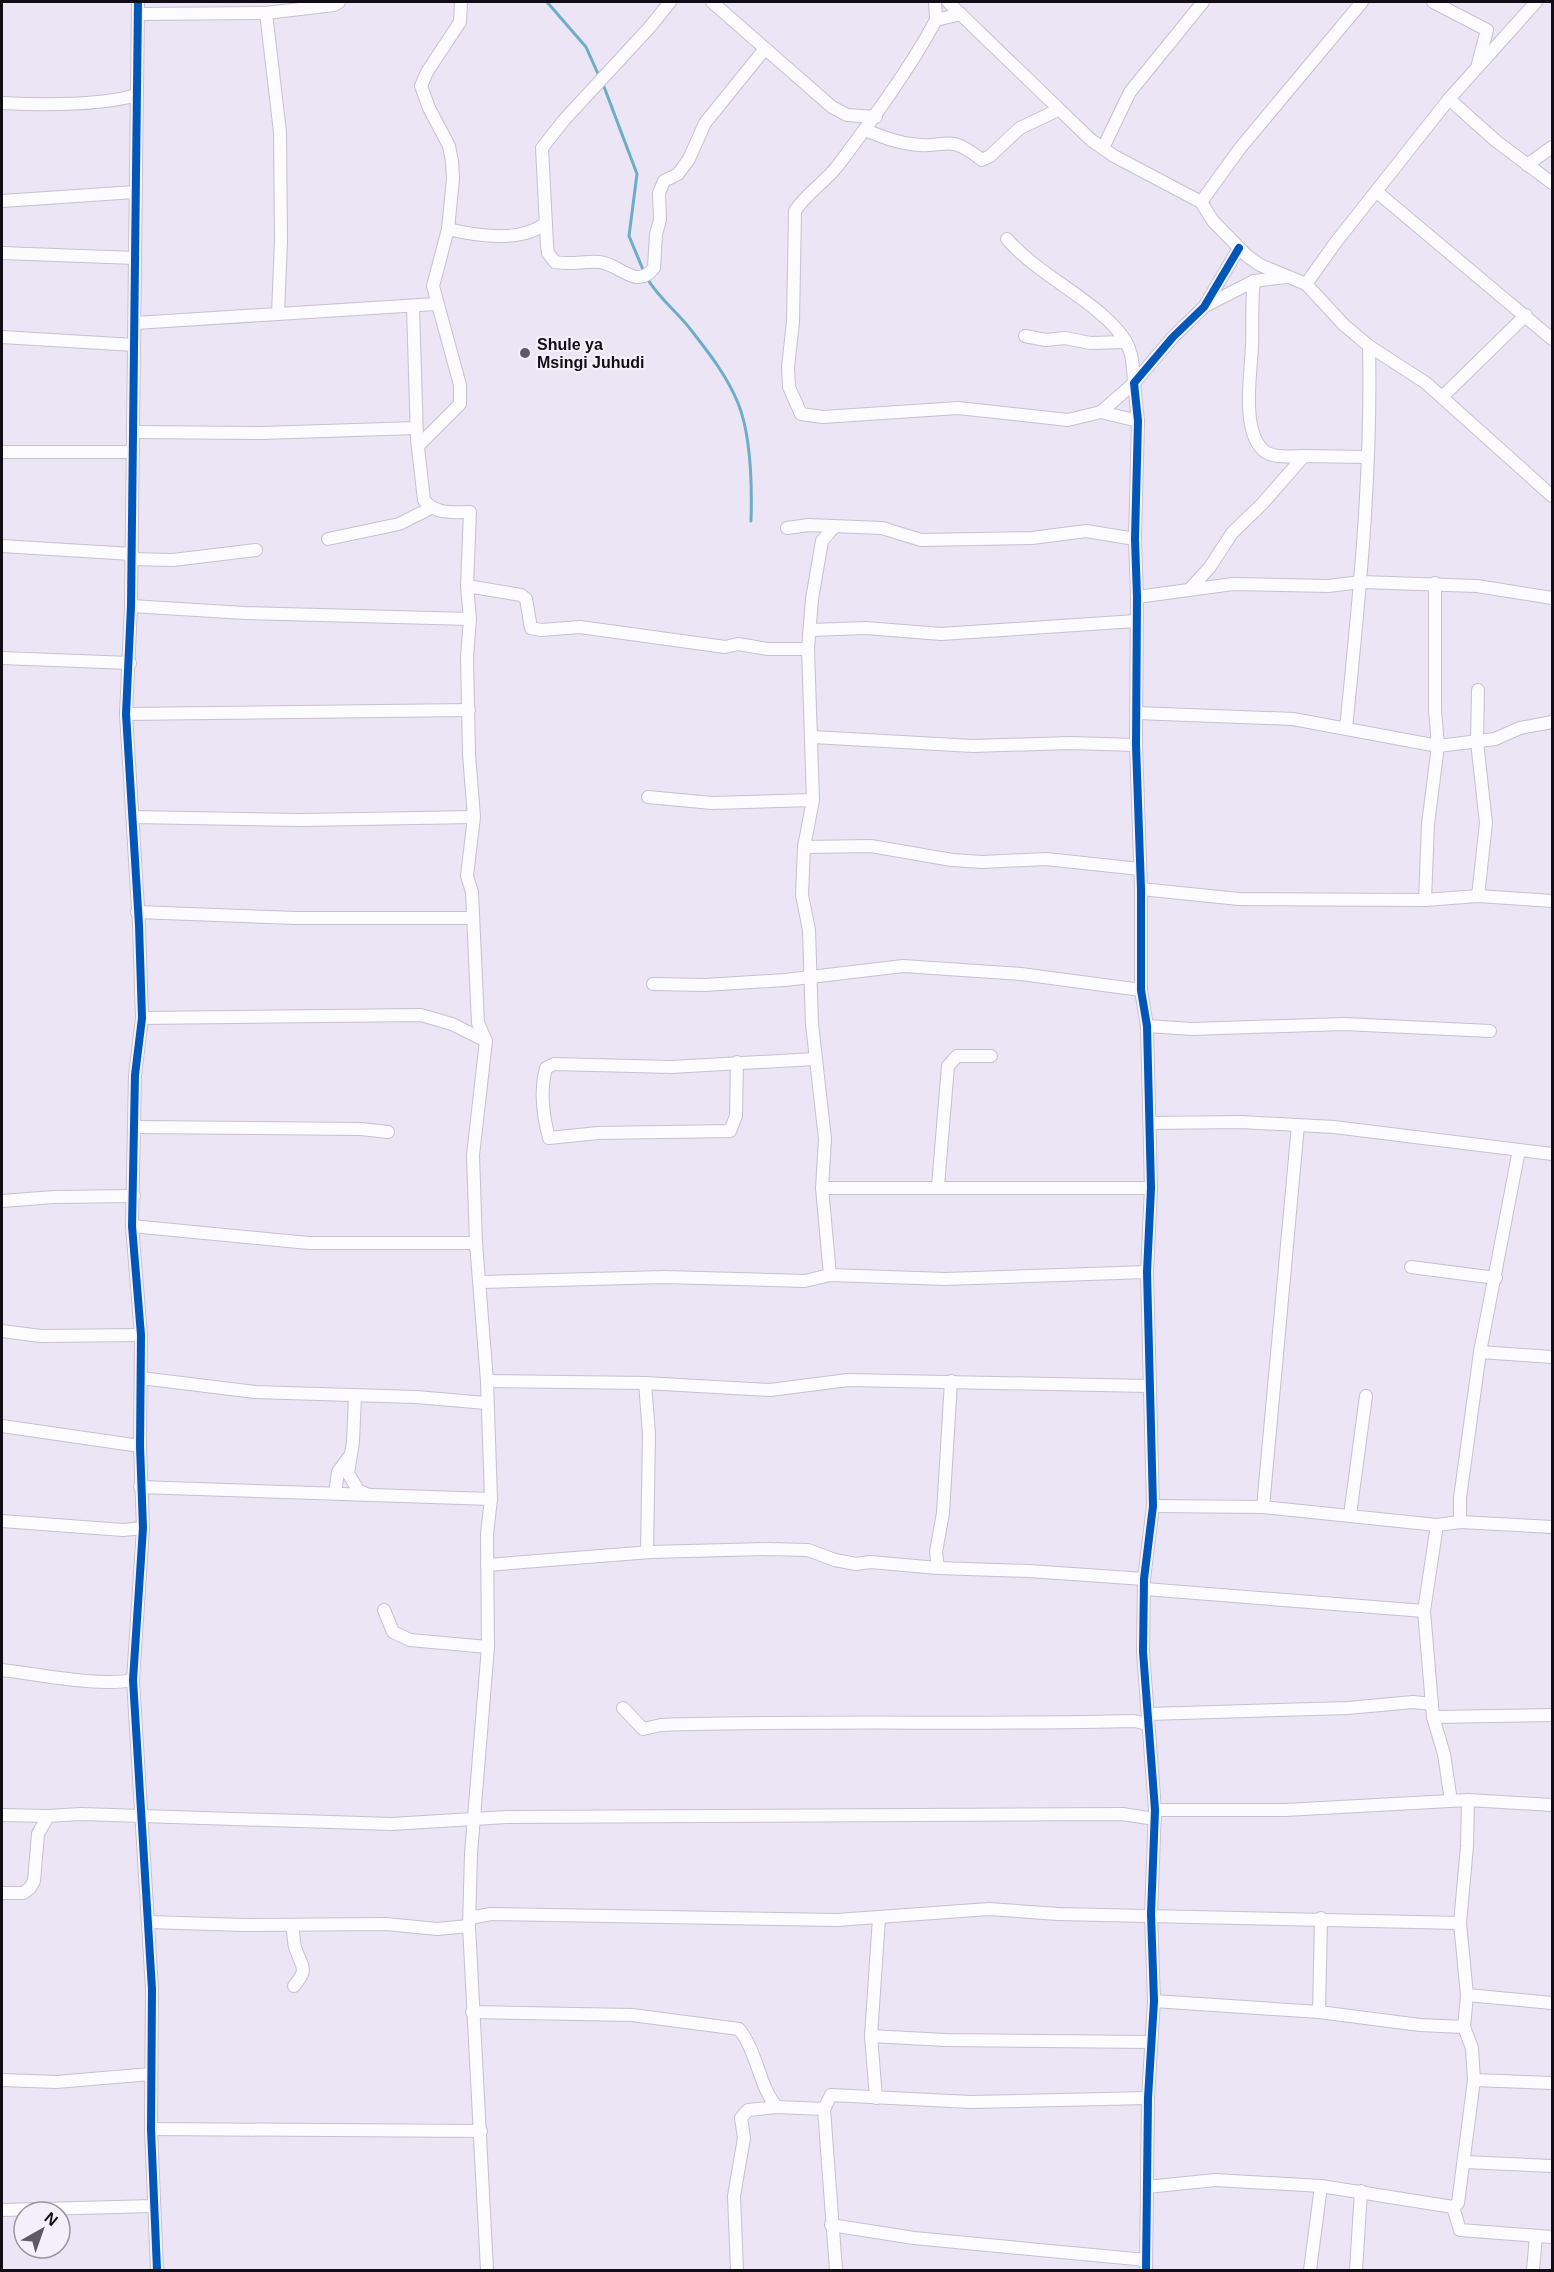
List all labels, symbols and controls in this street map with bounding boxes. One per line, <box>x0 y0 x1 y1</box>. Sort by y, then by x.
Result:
place label: Shule ya Msingi Juhudi <box>537 336 645 371</box>
marker: Shule ya Msingi Juhudi <box>518 346 532 360</box>
north arrow <box>12 2200 72 2260</box>
text: N <box>41 2209 61 2229</box>

